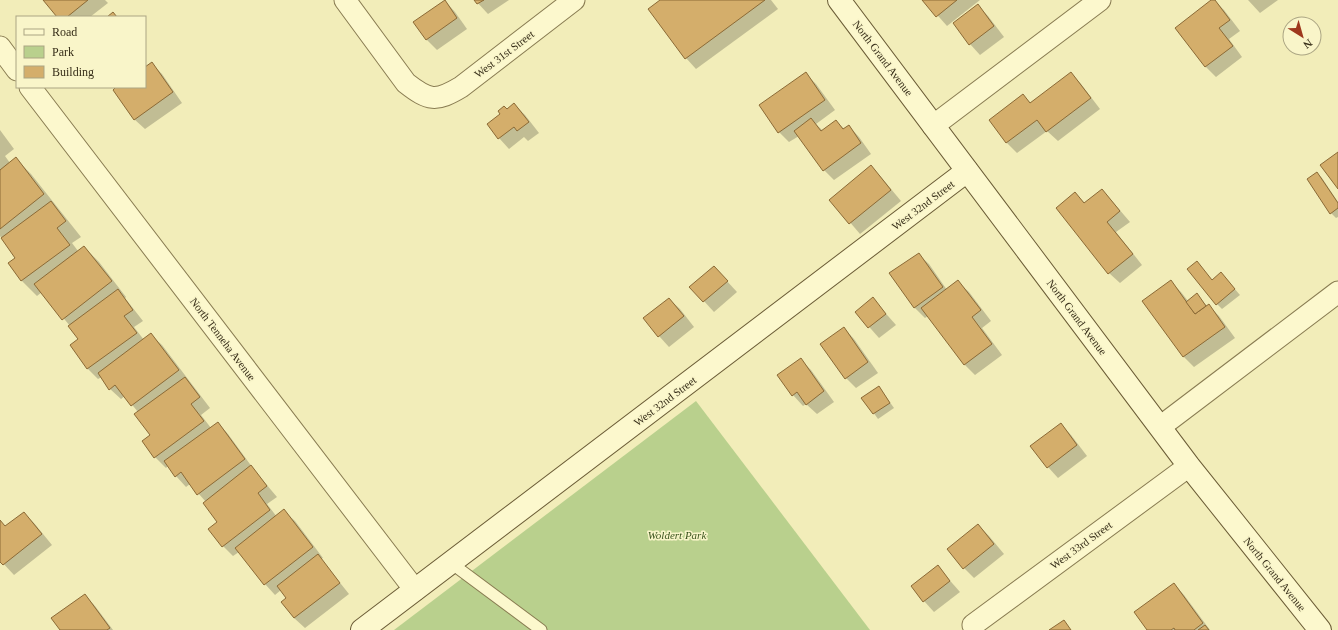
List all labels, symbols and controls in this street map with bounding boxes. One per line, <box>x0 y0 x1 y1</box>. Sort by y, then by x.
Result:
legend <box>16 16 146 88</box>
north arrow <box>1282 16 1322 56</box>
street label: North Grand Avenue <box>851 18 915 98</box>
text: Road <box>52 25 77 39</box>
street label: West 31st Street <box>472 28 536 80</box>
text: N <box>1301 37 1315 51</box>
text: Park <box>52 45 74 59</box>
text: Building <box>52 65 94 79</box>
street label: West 32nd Street <box>889 178 957 232</box>
street label: North Grand Avenue <box>1045 277 1109 357</box>
street label: North Tenneha Avenue <box>188 295 258 383</box>
street label: West 32nd Street <box>631 374 699 428</box>
street label: West 33rd Street <box>1048 519 1114 571</box>
park label: Woldert Park <box>648 529 707 541</box>
street label: North Grand Avenue <box>1242 535 1309 613</box>

